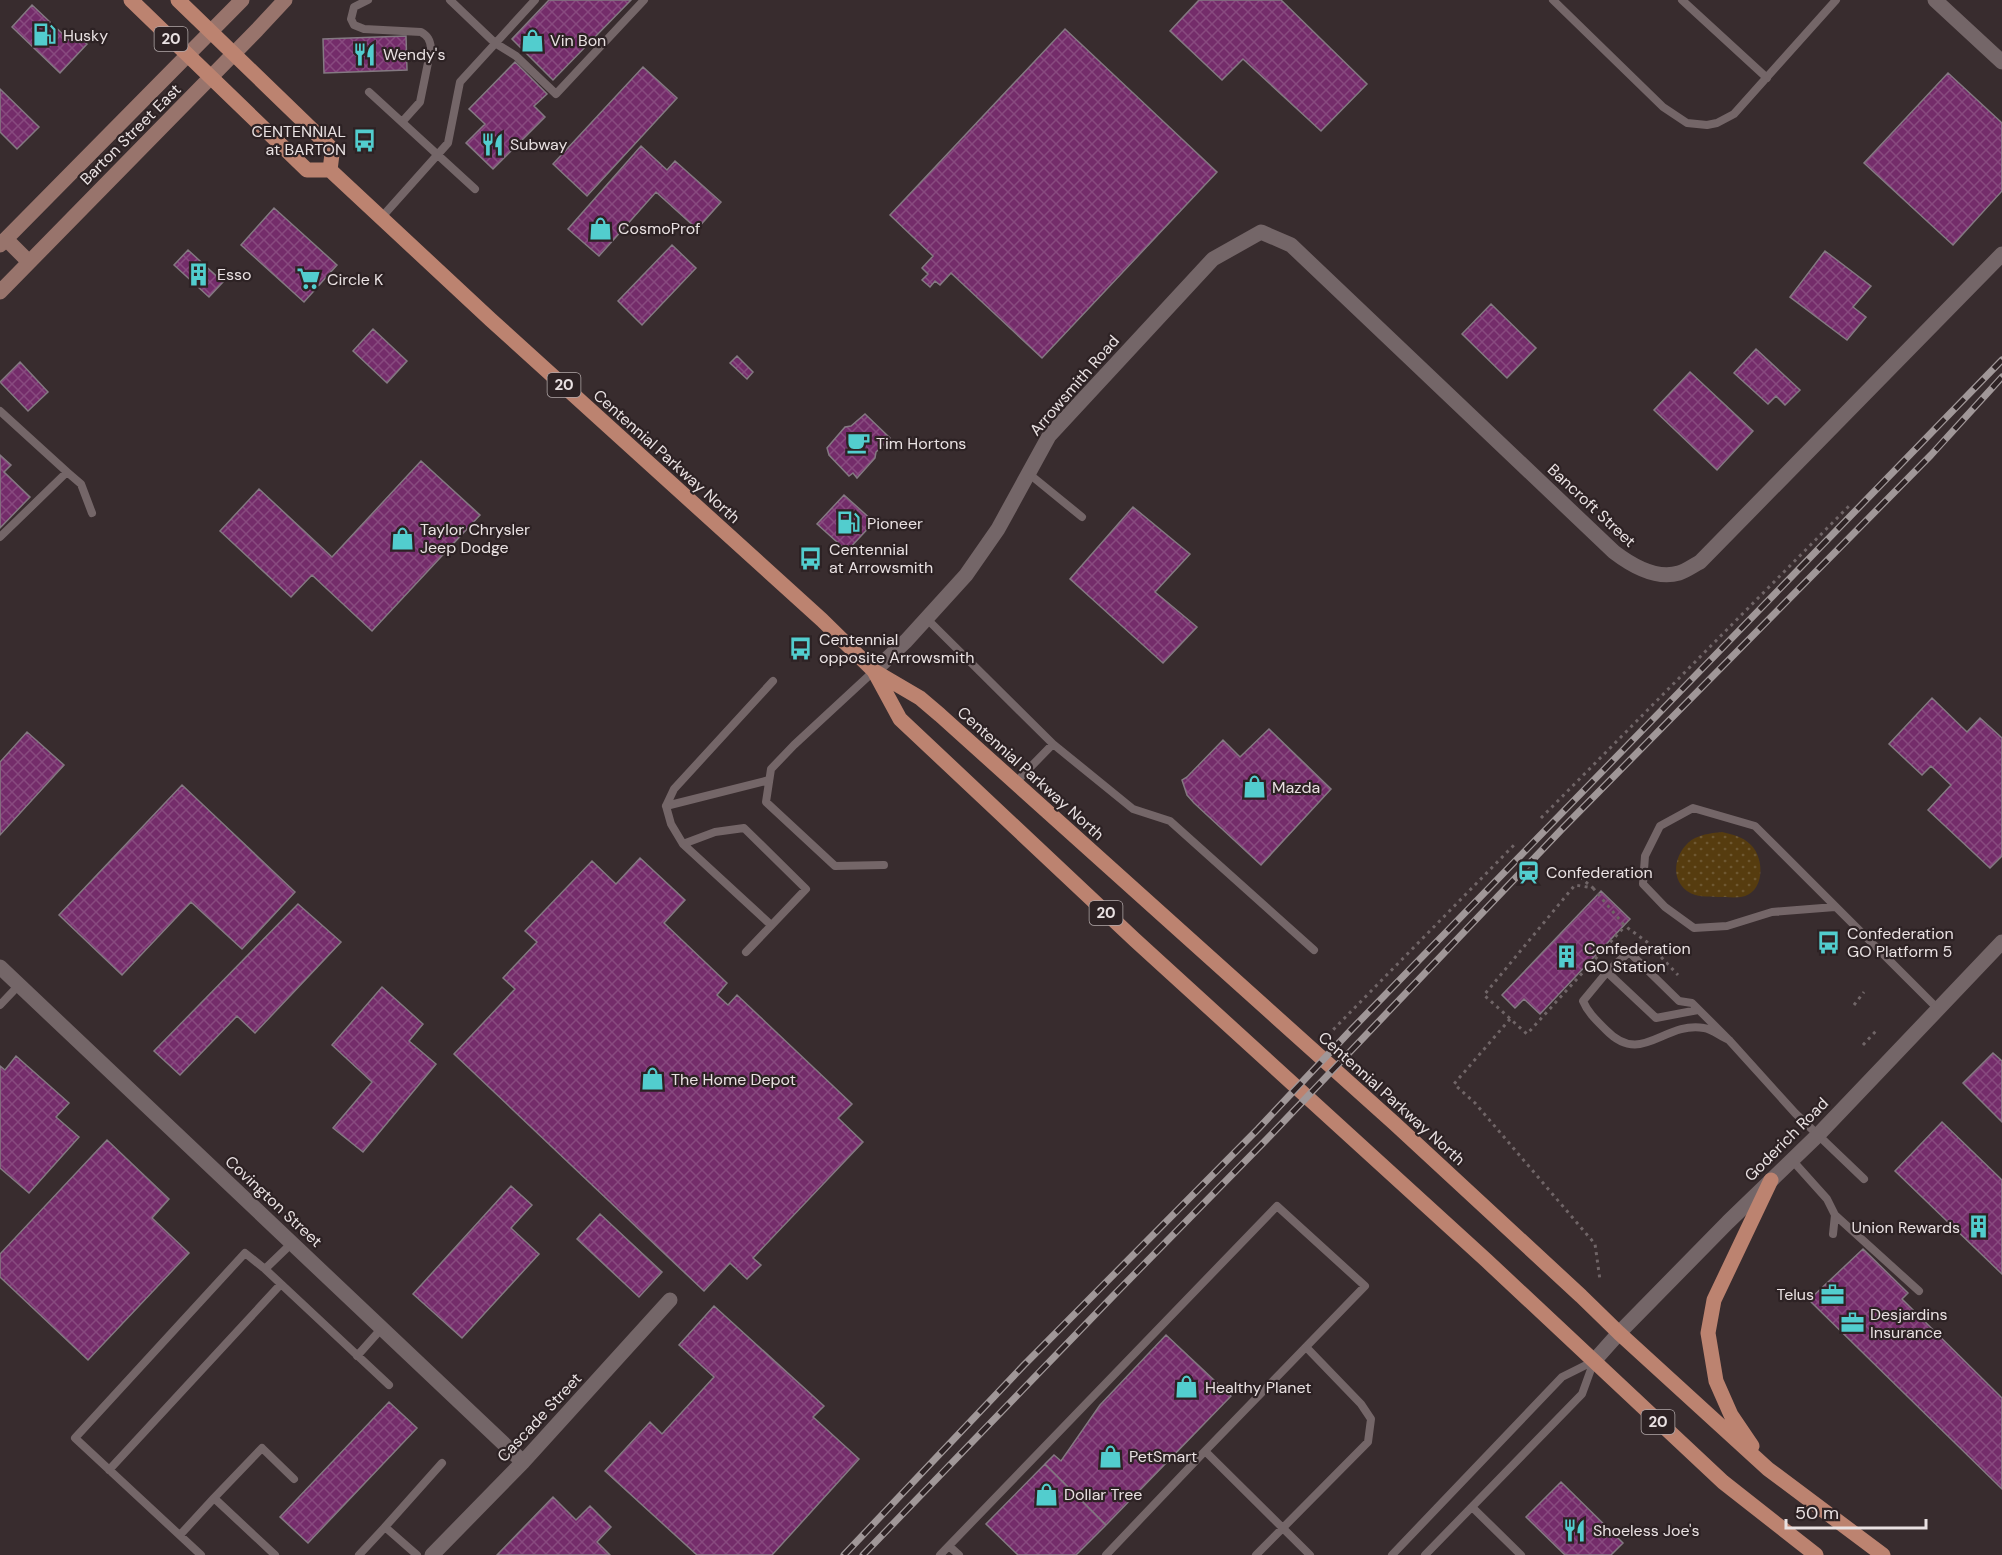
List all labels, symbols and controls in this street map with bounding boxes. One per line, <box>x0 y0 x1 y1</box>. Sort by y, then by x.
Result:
fuel station icon: Husky <box>32 22 58 48</box>
place label: Husky <box>63 25 108 46</box>
road number: 20 <box>154 27 188 51</box>
shop icon: Vin Bon <box>519 27 545 53</box>
place label: Vin Bon <box>550 30 606 51</box>
restaurant icon: Wendy's <box>352 41 378 67</box>
place label: Wendy's <box>383 44 445 65</box>
street label: Barton Street East <box>75 79 185 189</box>
place label: CENTENNIAL at BARTON <box>252 121 346 160</box>
bus stop icon: CENTENNIAL at BARTON <box>351 127 377 153</box>
restaurant icon: Subway <box>479 131 505 157</box>
place label: Subway <box>510 134 568 155</box>
shop icon: CosmoProf <box>587 215 613 241</box>
place label: CosmoProf <box>618 218 701 239</box>
building icon: Esso <box>186 261 212 287</box>
place label: Esso <box>217 264 252 285</box>
supermarket icon: Circle K <box>296 266 322 292</box>
place label: Circle K <box>327 269 383 290</box>
street label: Arrowsmith Road <box>1025 331 1124 440</box>
road number: 20 <box>548 373 580 397</box>
street label: Centennial Parkway North <box>589 385 745 528</box>
cafe icon: Tim Hortons <box>845 430 871 456</box>
place label: Tim Hortons <box>876 433 966 454</box>
street label: Bancroft Street <box>1543 459 1640 552</box>
fuel station icon: Pioneer <box>836 510 862 536</box>
place label: Pioneer <box>867 513 923 534</box>
place label: Taylor Chrysler Jeep Dodge <box>420 519 530 558</box>
shop icon: Taylor Chrysler Jeep Dodge <box>389 525 415 551</box>
place label: Centennial at Arrowsmith <box>829 539 933 578</box>
bus stop icon: Centennial at Arrowsmith <box>798 545 824 571</box>
place label: Centennial opposite Arrowsmith <box>819 629 974 668</box>
bus stop icon: Centennial opposite Arrowsmith <box>788 635 814 661</box>
street label: Centennial Parkway North <box>953 702 1109 845</box>
shop icon: Mazda <box>1241 774 1267 800</box>
place label: Mazda <box>1272 777 1320 798</box>
station icon: Confederation <box>1515 859 1541 885</box>
place label: Confederation <box>1546 862 1653 883</box>
road number: 20 <box>1090 901 1122 925</box>
place label: Confederation GO Platform 5 <box>1847 923 1954 962</box>
bus stop icon: Confederation GO Platform 5 <box>1816 929 1842 955</box>
place label: Confederation GO Station <box>1584 938 1691 977</box>
building icon: Confederation GO Station <box>1553 944 1579 970</box>
street label: Centennial Parkway North <box>1314 1027 1470 1170</box>
shop icon: The Home Depot <box>640 1066 666 1092</box>
place label: The Home Depot <box>671 1069 796 1090</box>
street label: Goderich Road <box>1740 1093 1833 1186</box>
street label: Covington Street <box>221 1151 327 1252</box>
building icon: Union Rewards <box>1965 1214 1991 1240</box>
place label: Union Rewards <box>1851 1217 1960 1238</box>
office icon: Telus <box>1819 1281 1845 1307</box>
place label: Telus <box>1777 1284 1814 1305</box>
place label: Desjardins Insurance <box>1870 1304 1947 1343</box>
office icon: Desjardins Insurance <box>1839 1310 1865 1336</box>
street label: Cascade Street <box>493 1368 586 1466</box>
shop icon: Healthy Planet <box>1174 1374 1200 1400</box>
place label: Healthy Planet <box>1205 1377 1311 1398</box>
road number: 20 <box>1642 1410 1674 1434</box>
shop icon: PetSmart <box>1098 1443 1124 1469</box>
place label: PetSmart <box>1129 1446 1197 1467</box>
shop icon: Dollar Tree <box>1033 1481 1059 1507</box>
place label: Dollar Tree <box>1064 1484 1142 1505</box>
scale bar <box>1786 1492 1926 1530</box>
text: 50 m <box>1795 1501 1839 1525</box>
restaurant icon: Shoeless Joe's <box>1562 1517 1588 1543</box>
place label: Shoeless Joe's <box>1593 1520 1700 1541</box>

